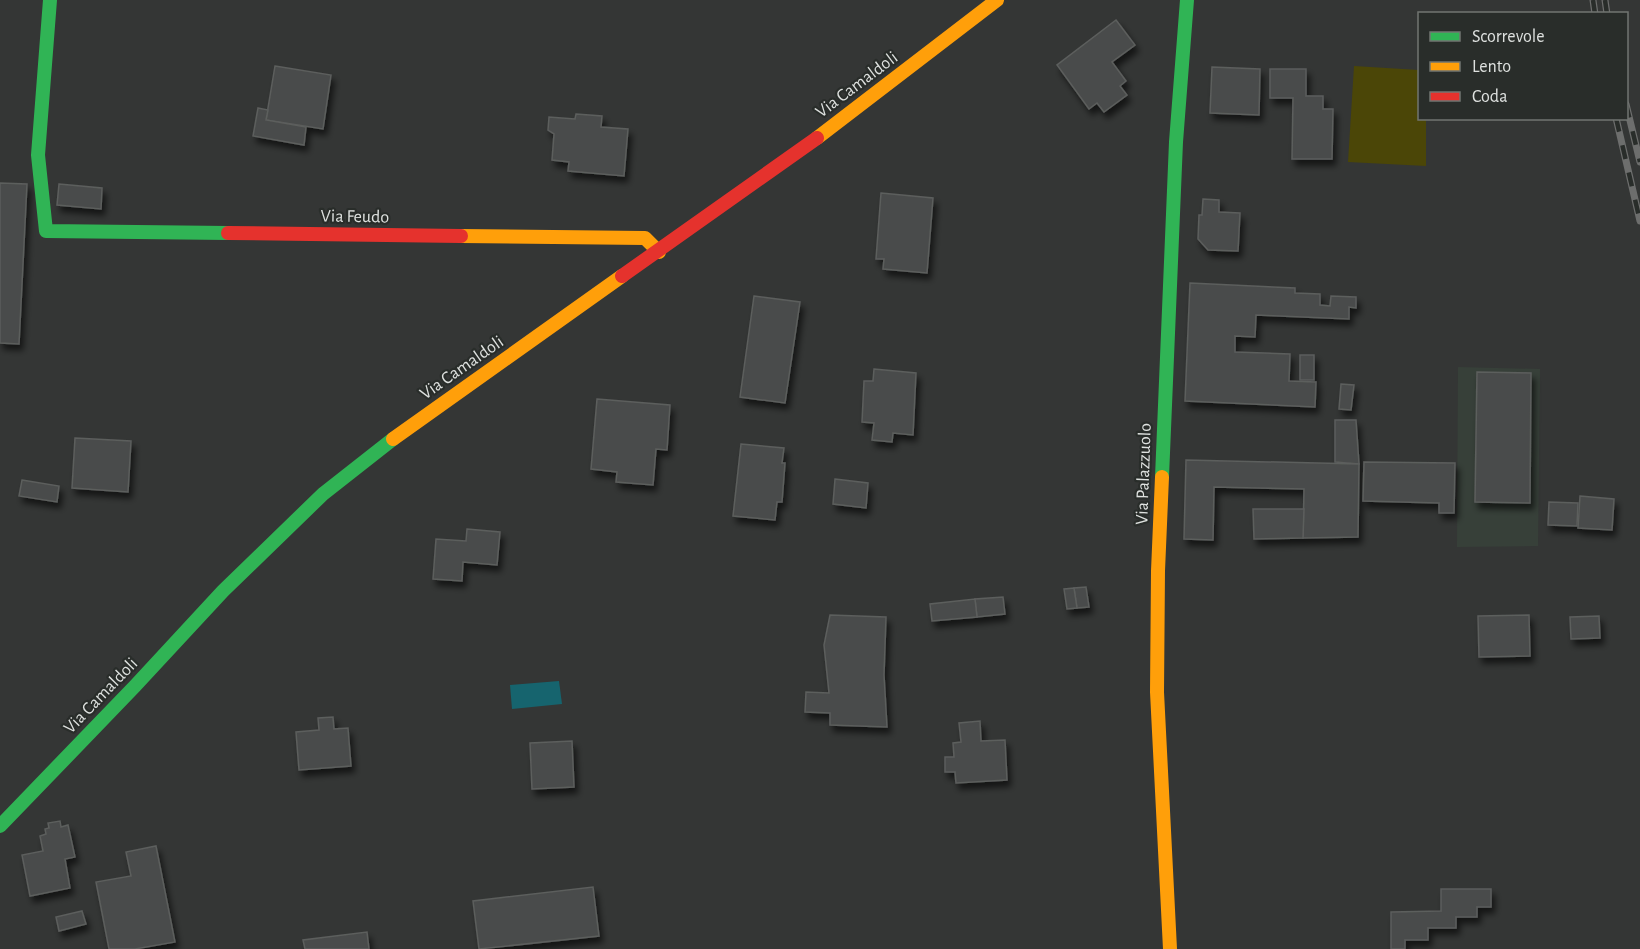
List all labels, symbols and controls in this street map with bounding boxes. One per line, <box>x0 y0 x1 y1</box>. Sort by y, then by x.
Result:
legend <box>1418 12 1628 120</box>
text: Scorrevole <box>1472 28 1545 46</box>
street label: Via Camaldoli <box>813 48 901 122</box>
text: Lento <box>1472 58 1511 76</box>
text: Coda <box>1472 88 1507 106</box>
street label: Via Feudo <box>321 207 390 227</box>
street label: Via Camaldoli <box>417 333 507 403</box>
street label: Via Palazzuolo <box>1133 423 1155 525</box>
street label: Via Camaldoli <box>61 655 141 737</box>

